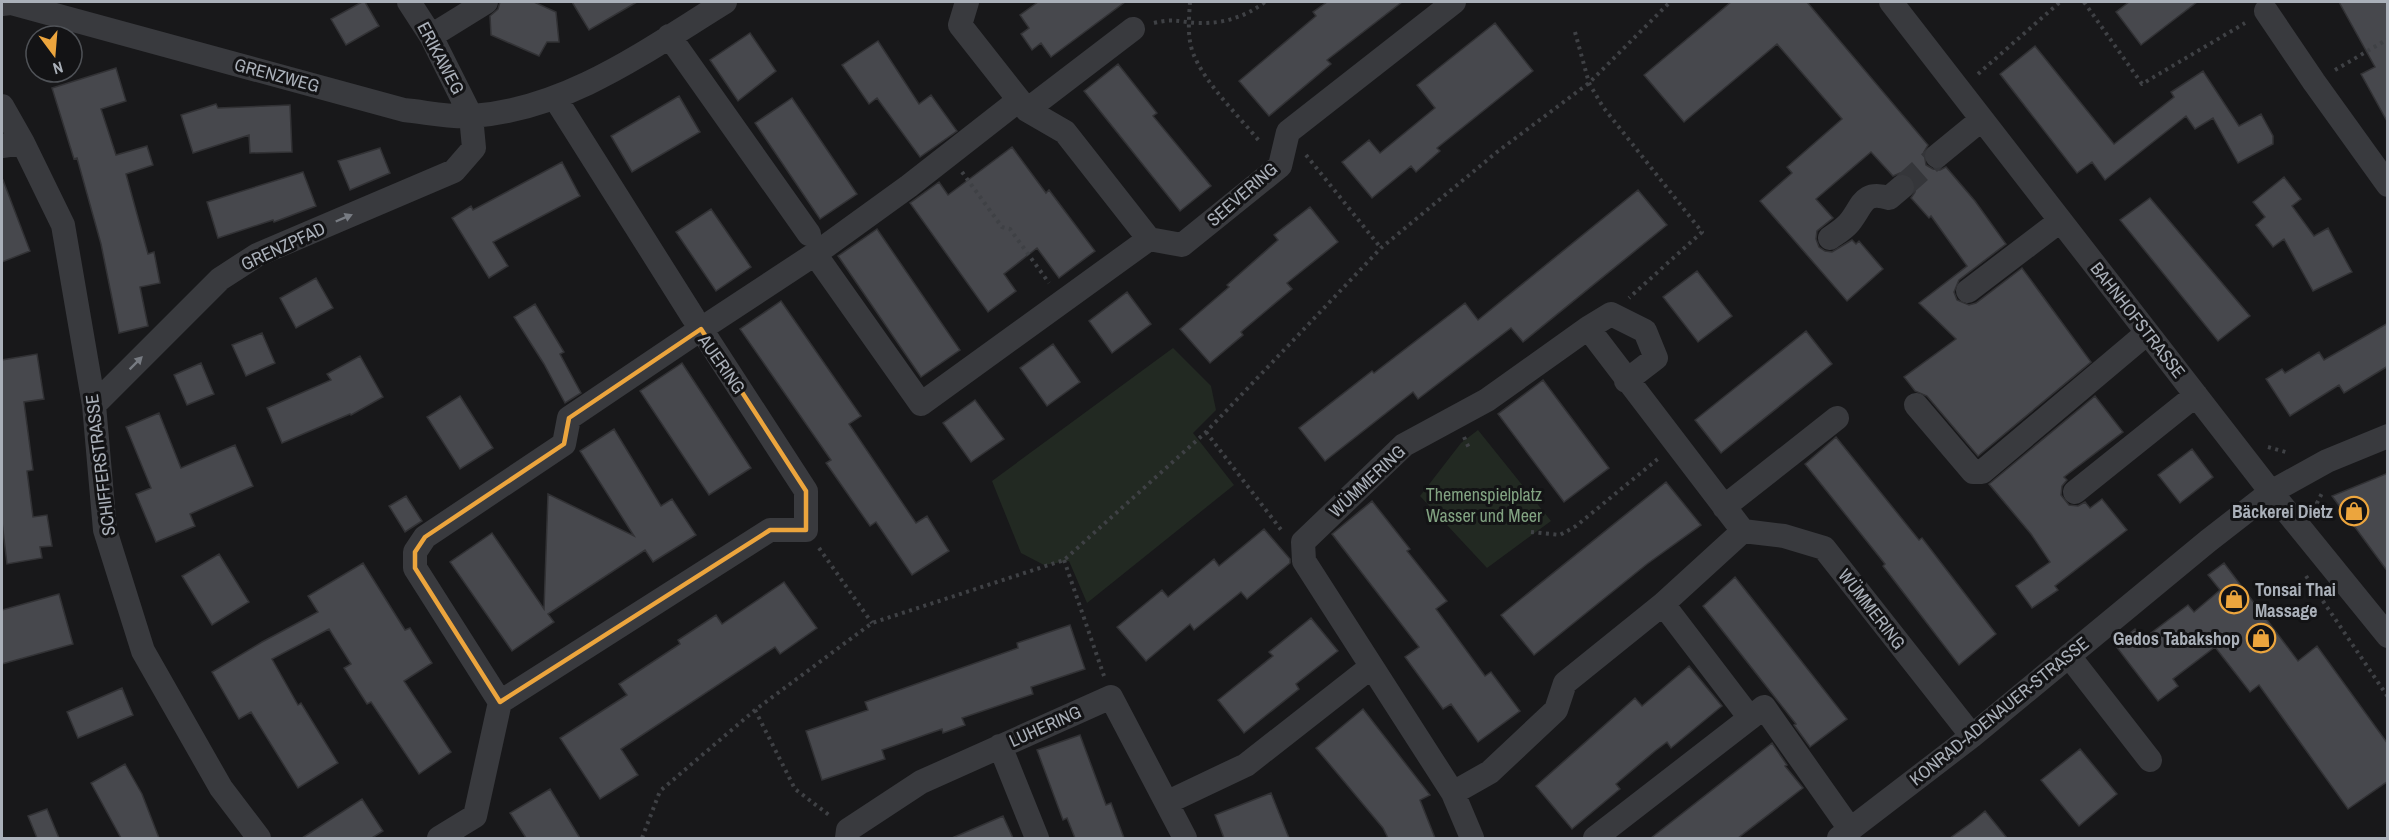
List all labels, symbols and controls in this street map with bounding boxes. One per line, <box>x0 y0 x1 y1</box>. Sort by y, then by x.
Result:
street label: ERIKAWEG <box>411 17 471 99</box>
north arrow <box>24 24 84 84</box>
street label: GRENZWEG <box>232 52 322 98</box>
text: N <box>51 57 66 80</box>
street label: SEEVERING <box>1201 156 1283 232</box>
one-way arrow <box>335 213 353 222</box>
street label: GRENZPFAD <box>237 216 329 276</box>
street label: BAHNHOFSTRASSE <box>2085 257 2191 383</box>
street label: AUERING <box>692 328 752 399</box>
one-way arrow <box>128 357 142 371</box>
street label: SCHIFFERSTRASSE <box>79 393 121 537</box>
street label: WÜMMERING <box>1323 439 1411 523</box>
park label: Themenspielplatz Wasser und Meer <box>1426 482 1542 528</box>
shop icon: Bäckerei Dietz <box>2338 495 2370 527</box>
place label: Bäckerei Dietz <box>2232 499 2334 524</box>
street label: WÜMMERING <box>1833 564 1911 654</box>
place label: Tonsai Thai Massage <box>2255 577 2336 623</box>
shop icon: Tonsai Thai Massage <box>2218 583 2250 615</box>
shop icon: Gedos Tabakshop <box>2245 622 2277 654</box>
place label: Gedos Tabakshop <box>2113 626 2240 651</box>
street label: KONRAD-ADENAUER-STRASSE <box>1904 631 2094 791</box>
street label: LUHERING <box>1005 699 1085 753</box>

